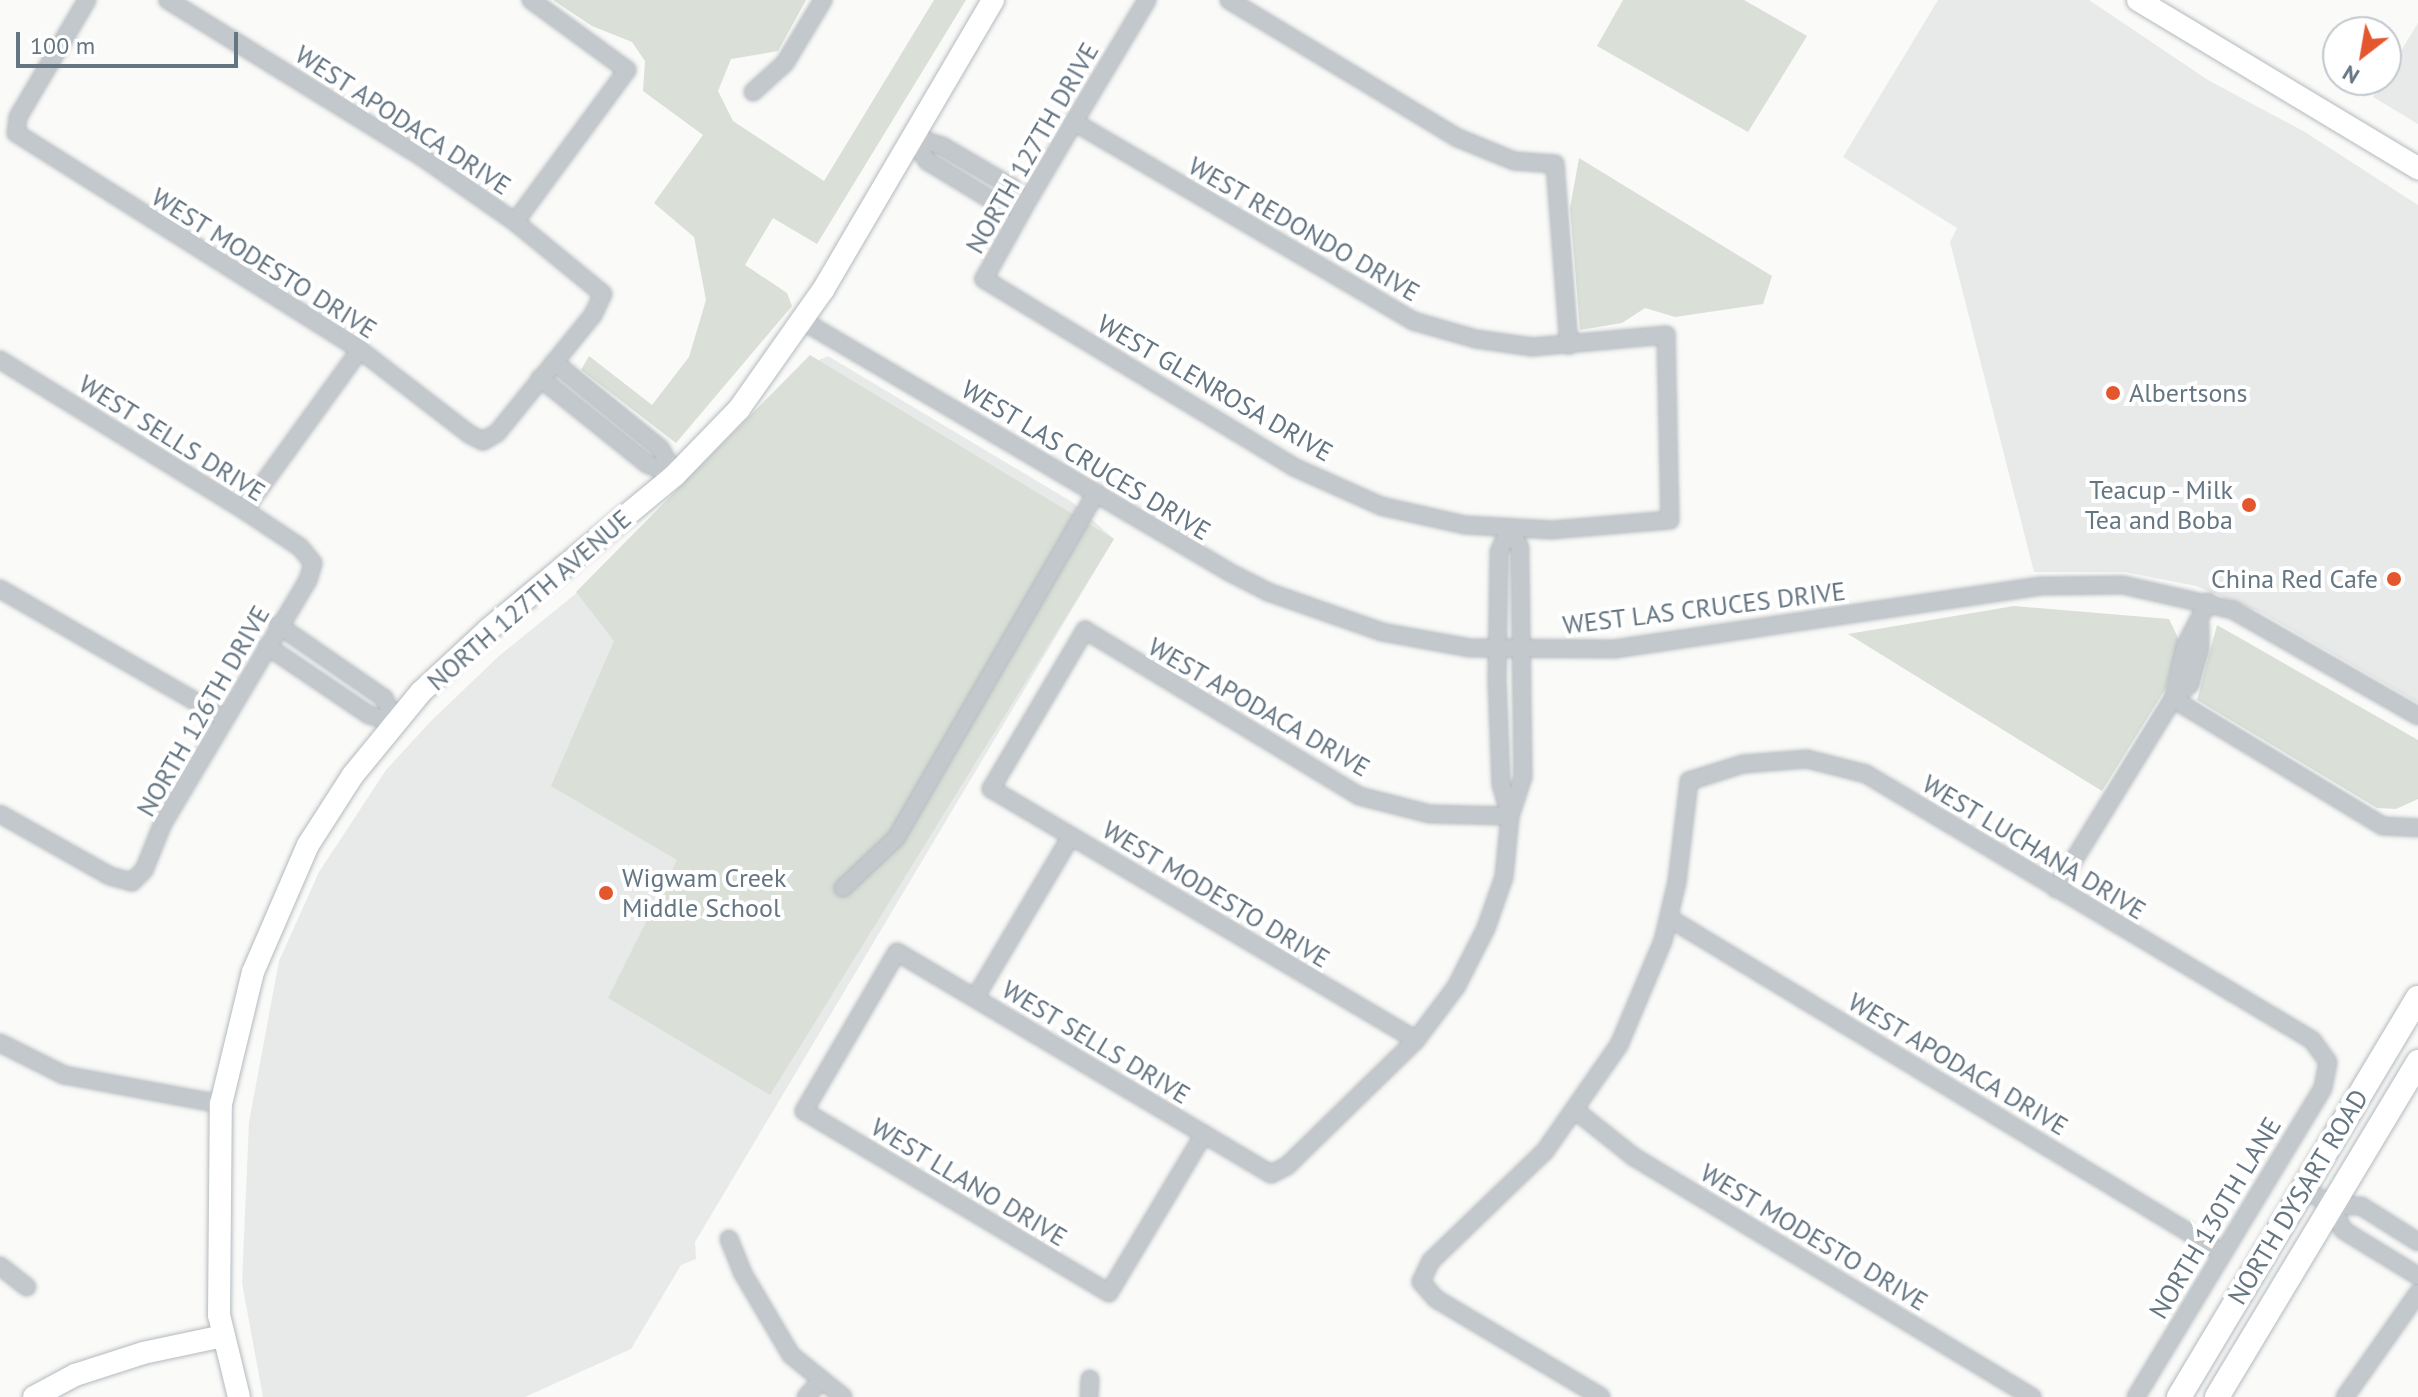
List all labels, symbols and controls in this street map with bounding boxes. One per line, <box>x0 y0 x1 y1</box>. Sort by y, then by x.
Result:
scale bar <box>20 16 242 66</box>
north arrow <box>2322 16 2402 96</box>
text: 100 m <box>30 30 95 61</box>
street label: NORTH 127TH DRIVE <box>959 37 1105 259</box>
street label: WEST APODACA DRIVE <box>288 38 518 202</box>
text: N <box>2337 59 2364 91</box>
street label: WEST REDONDO DRIVE <box>1182 150 1426 308</box>
street label: WEST MODESTO DRIVE <box>145 181 383 345</box>
street label: WEST GLENROSA DRIVE <box>1091 307 1339 469</box>
street label: WEST SELLS DRIVE <box>73 368 271 508</box>
street label: WEST LAS CRUCES DRIVE <box>956 373 1216 547</box>
place label: Albertsons <box>2129 377 2248 409</box>
marker: Albertsons <box>2104 384 2122 402</box>
place label: Teacup - Milk Tea and Boba <box>2085 474 2233 536</box>
marker: Teacup - Milk Tea and Boba <box>2240 496 2258 514</box>
street label: NORTH 127TH AVENUE <box>420 503 638 697</box>
place label: China Red Cafe <box>2211 563 2378 595</box>
marker: China Red Cafe <box>2385 570 2403 588</box>
street label: WEST LAS CRUCES DRIVE <box>1560 575 1848 641</box>
street label: NORTH 126TH DRIVE <box>130 600 276 822</box>
street label: WEST APODACA DRIVE <box>1141 630 1377 784</box>
street label: WEST LUCHANA DRIVE <box>1916 767 2152 927</box>
street label: WEST MODESTO DRIVE <box>1096 814 1336 974</box>
place label: Wigwam Creek Middle School <box>622 862 786 924</box>
marker: Wigwam Creek Middle School <box>597 884 615 902</box>
street label: WEST SELLS DRIVE <box>996 973 1196 1111</box>
street label: WEST APODACA DRIVE <box>1841 985 2075 1143</box>
street label: NORTH DYSART ROAD <box>2221 1083 2375 1311</box>
street label: WEST LLANO DRIVE <box>865 1111 1073 1253</box>
street label: NORTH 130TH LANE <box>2143 1112 2287 1324</box>
street label: WEST MODESTO DRIVE <box>1694 1157 1934 1317</box>

